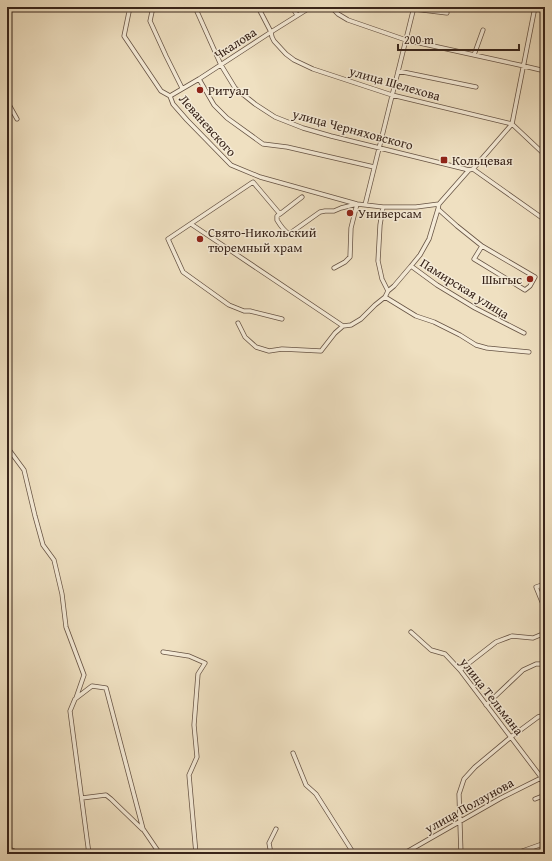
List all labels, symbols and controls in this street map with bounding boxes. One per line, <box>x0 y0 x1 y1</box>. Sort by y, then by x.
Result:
street label: Чкалова <box>210 22 261 64</box>
scale bar <box>398 26 519 52</box>
text: 200 m <box>404 31 434 48</box>
street label: улица Шелехова <box>346 61 443 106</box>
place label: Ритуал <box>208 81 249 100</box>
marker: Ритуал <box>195 85 205 95</box>
street label: Леваневского <box>174 90 241 161</box>
street label: улица Черняховского <box>290 104 416 155</box>
place label: Кольцевая <box>452 151 513 170</box>
marker: Кольцевая <box>439 155 449 165</box>
place label: Универсам <box>358 204 422 223</box>
marker: Универсам <box>345 208 355 218</box>
place label: Свято-Никольский тюремный храм <box>208 223 317 257</box>
marker: Свято-Никольский тюремный храм <box>195 234 205 244</box>
street label: Памирская улица <box>416 253 514 324</box>
place label: Шыгыс <box>482 270 522 289</box>
marker: Шыгыс <box>525 274 535 284</box>
street label: улица Тельмана <box>455 653 528 740</box>
street label: улица Ползунова <box>420 773 518 838</box>

